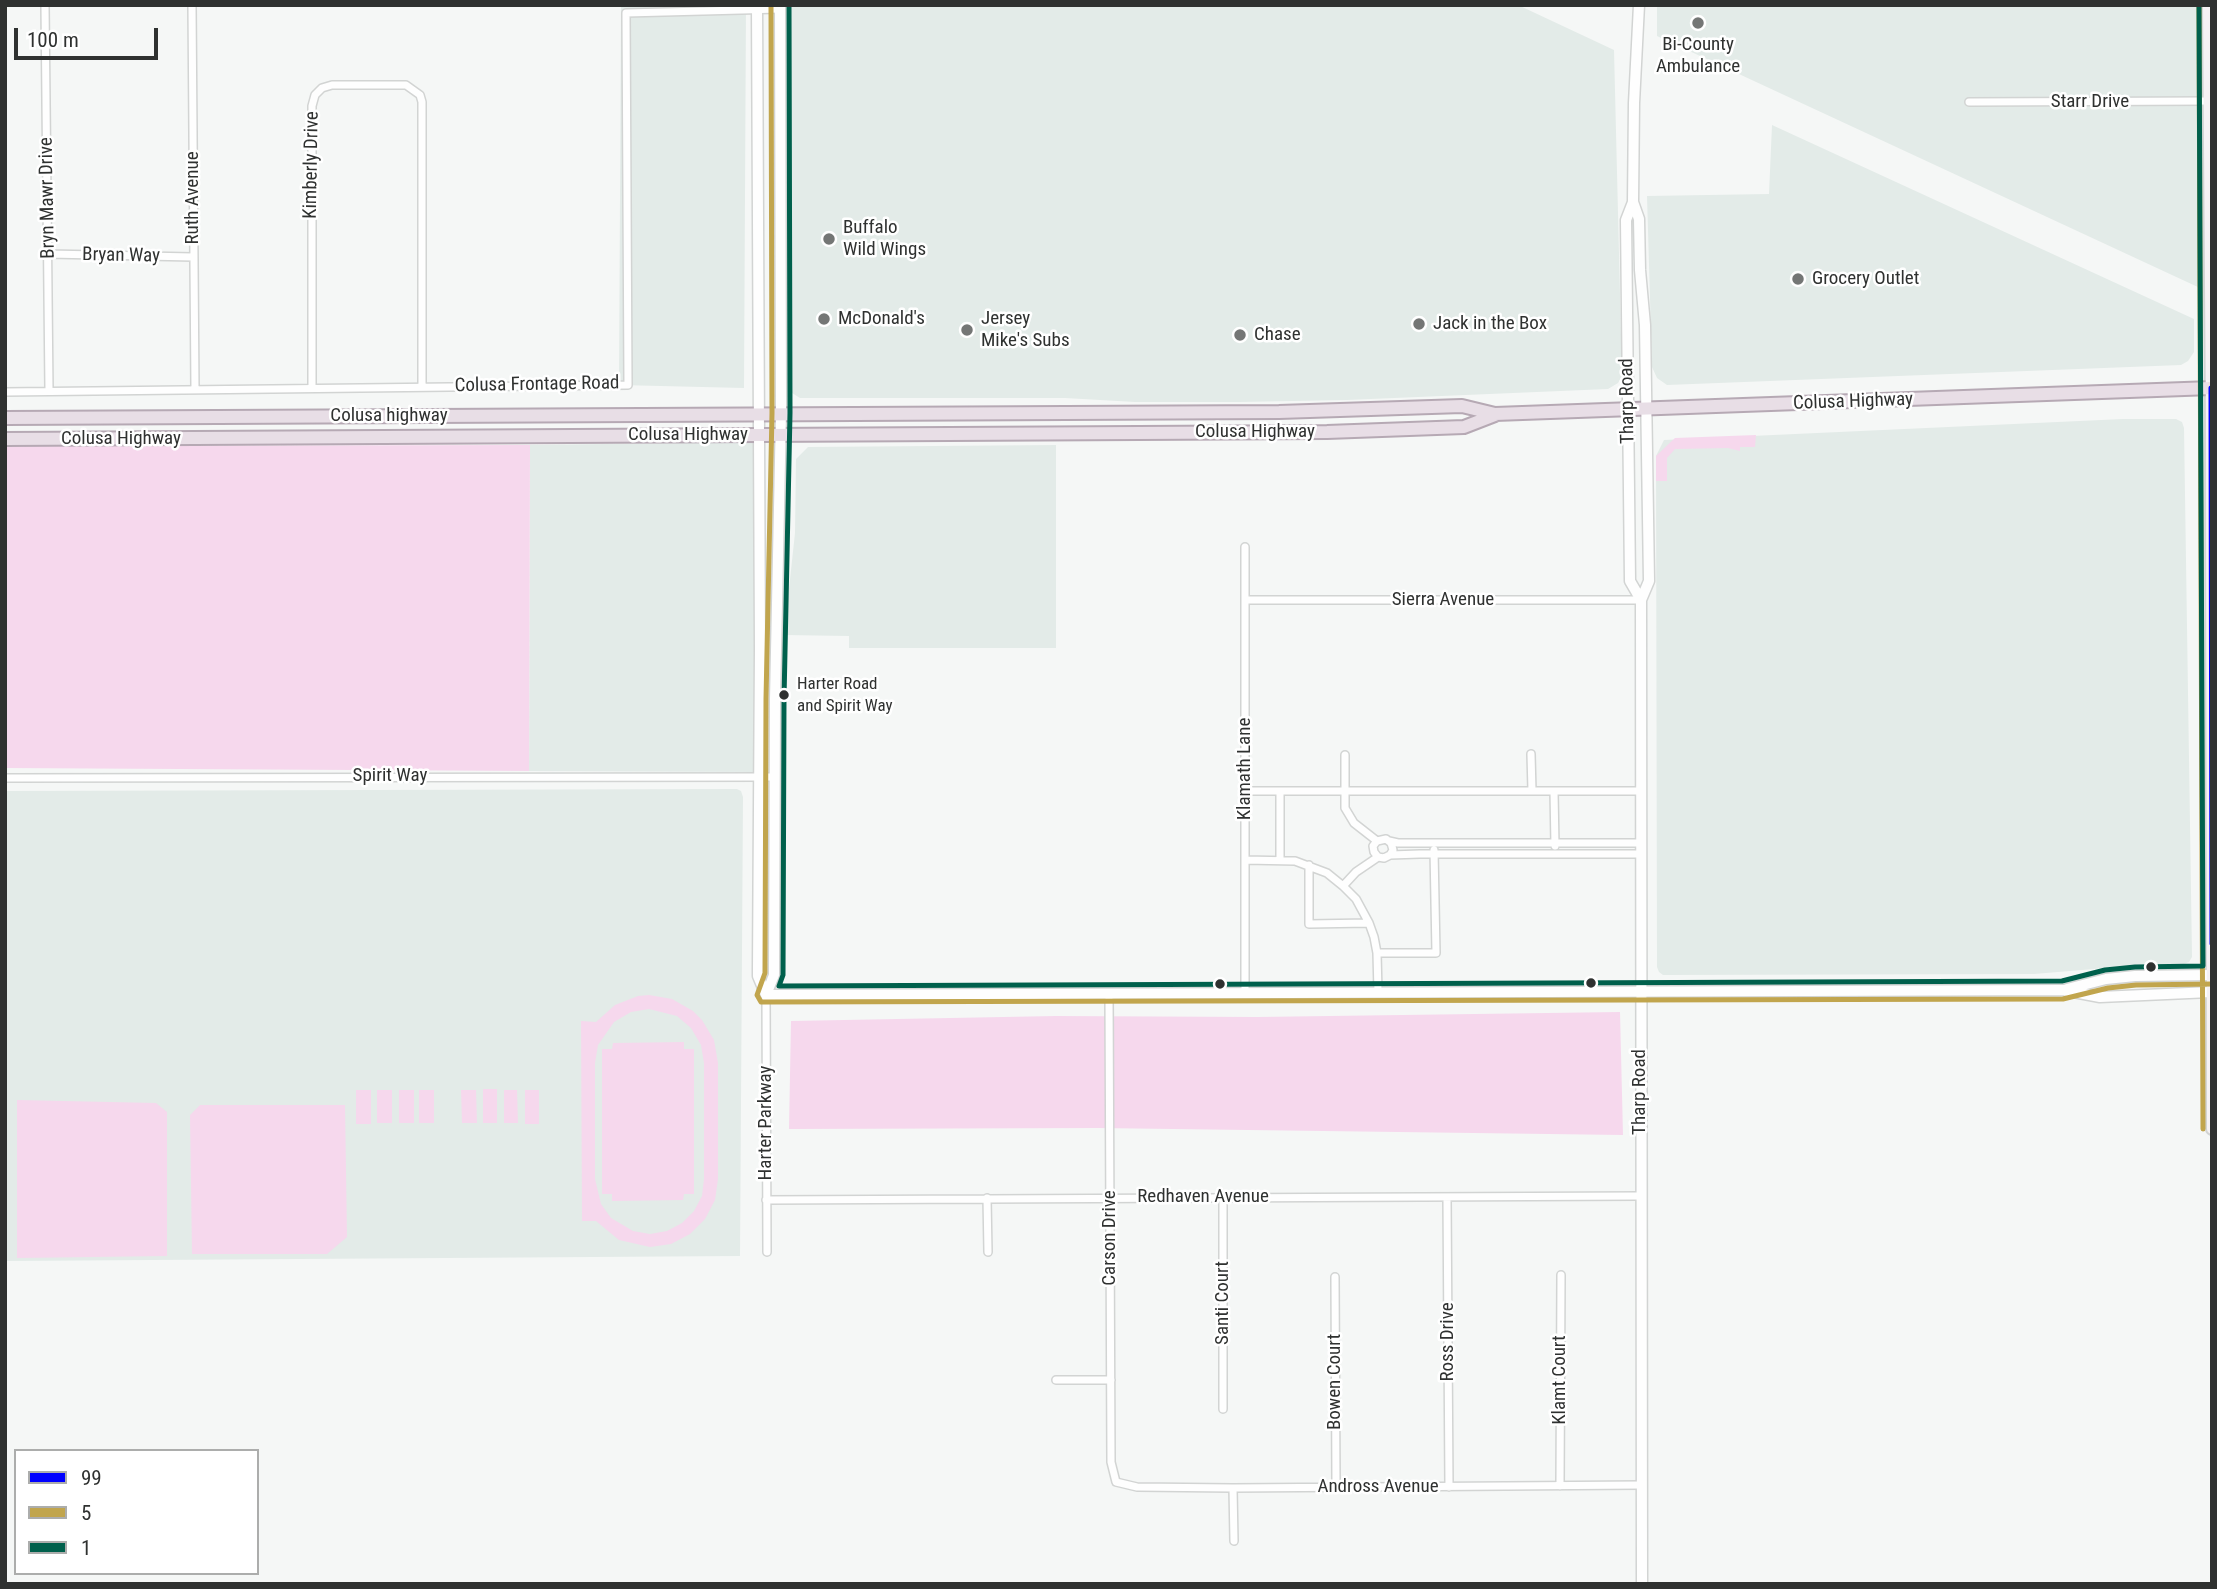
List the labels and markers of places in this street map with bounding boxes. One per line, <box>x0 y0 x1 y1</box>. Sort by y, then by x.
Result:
marker: Bi-County Ambulance <box>1690 15 1706 31</box>
place label: Bi-County Ambulance <box>1656 34 1740 78</box>
place label: Buffalo Wild Wings <box>843 217 926 261</box>
marker: Buffalo Wild Wings <box>821 231 837 247</box>
place label: Grocery Outlet <box>1812 268 1919 290</box>
marker: Grocery Outlet <box>1790 271 1806 287</box>
place label: McDonald's <box>838 308 925 330</box>
place label: Jersey Mike's Subs <box>981 308 1070 352</box>
marker: McDonald's <box>816 311 832 327</box>
place label: Jack in the Box <box>1433 313 1547 335</box>
marker: Jack in the Box <box>1411 316 1427 332</box>
marker: Jersey Mike's Subs <box>959 322 975 338</box>
place label: Chase <box>1254 324 1301 346</box>
marker: Chase <box>1232 327 1248 343</box>
place label: Harter Road and Spirit Way <box>797 675 893 715</box>
marker: Harter Road and Spirit Way <box>777 688 791 702</box>
unlabelled marker <box>2144 960 2158 974</box>
unlabelled marker <box>1584 976 1598 990</box>
unlabelled marker <box>1213 977 1227 991</box>

